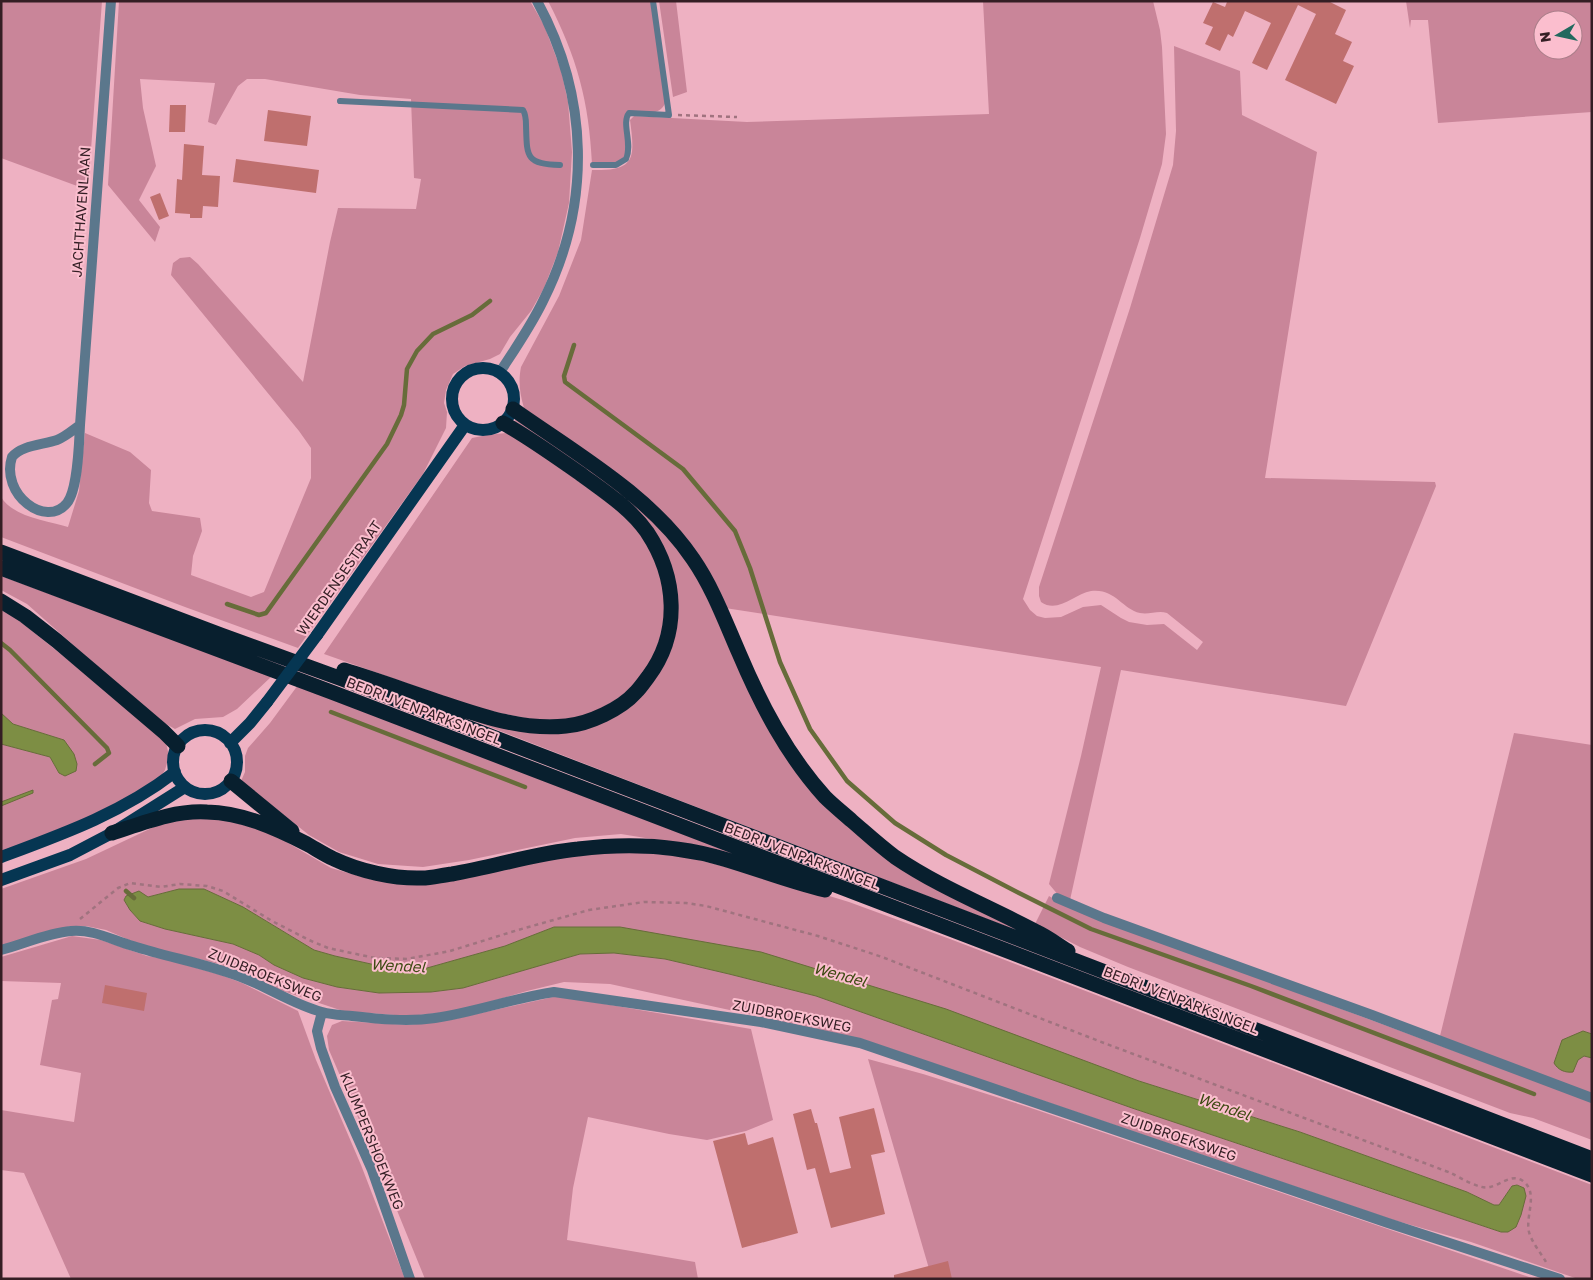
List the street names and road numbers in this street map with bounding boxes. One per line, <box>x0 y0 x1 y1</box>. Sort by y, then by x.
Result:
street label: JACHTHAVENLAAN <box>67 146 94 278</box>
street label: WIERDENSESTRAAT <box>293 517 385 638</box>
street label: BEDRIJVENPARKSINGEL <box>344 673 504 748</box>
street label: BEDRIJVENPARKSINGEL <box>722 818 882 893</box>
street label: ZUIDBROEKSWEG <box>206 944 324 1005</box>
street label: BEDRIJVENPARKSINGEL <box>1101 962 1261 1037</box>
street label: ZUIDBROEKSWEG <box>731 996 853 1035</box>
street label: KLUMPERSHOEKWEG <box>337 1070 408 1212</box>
street label: ZUIDBROEKSWEG <box>1119 1109 1239 1164</box>

